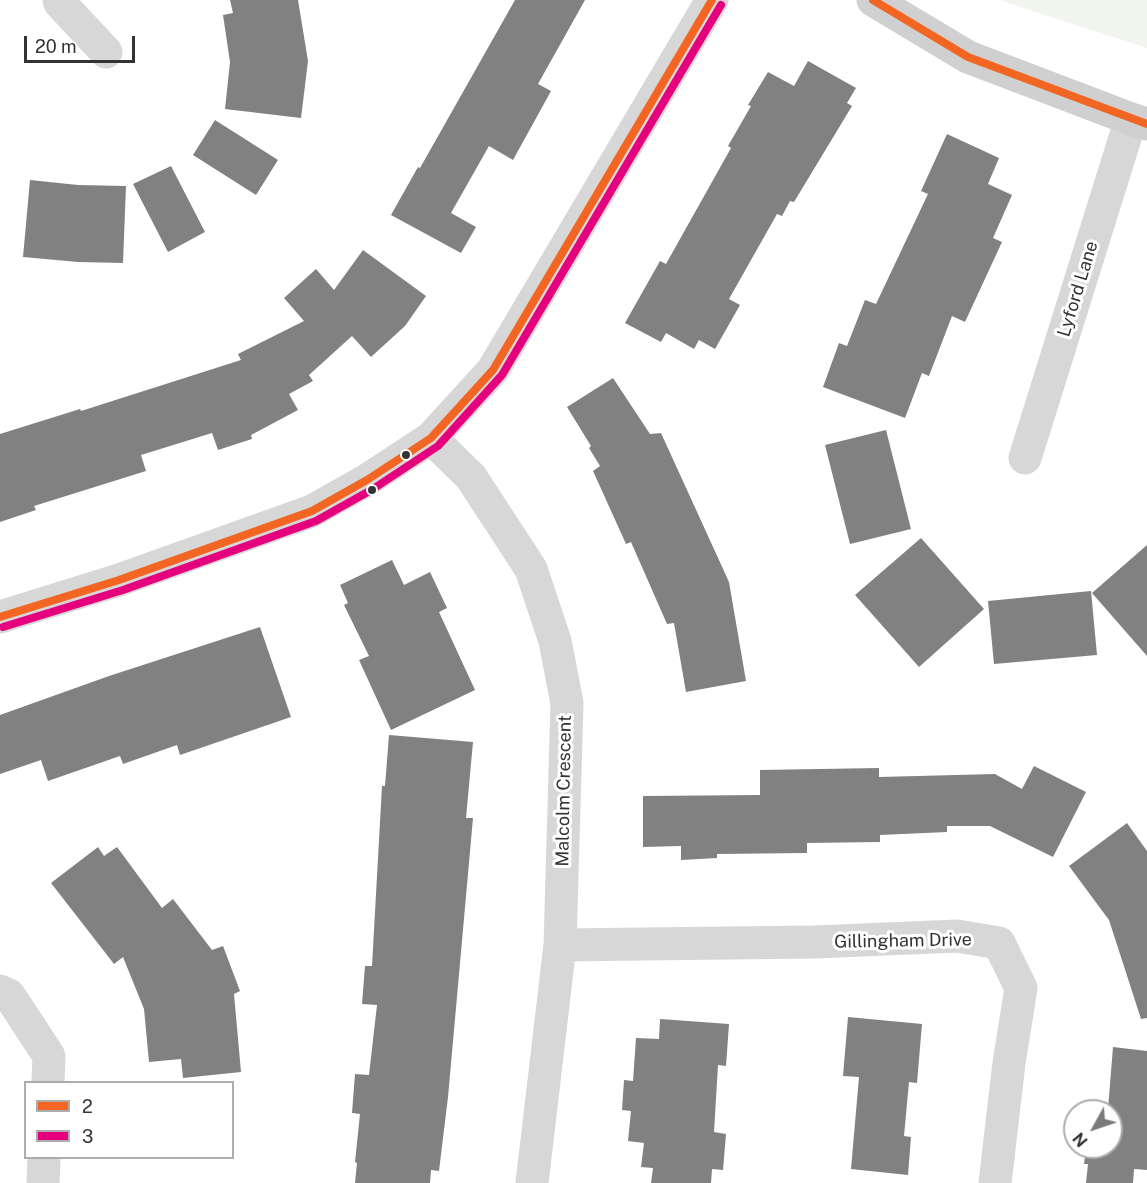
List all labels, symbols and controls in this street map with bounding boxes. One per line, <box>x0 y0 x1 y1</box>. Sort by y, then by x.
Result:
scale bar <box>27 24 138 62</box>
text: 20 m <box>35 36 77 57</box>
street label: Lyford Lane <box>1053 238 1103 340</box>
unlabelled marker <box>400 449 412 461</box>
unlabelled marker <box>366 484 378 496</box>
street label: Malcolm Crescent <box>552 715 576 867</box>
street label: Gillingham Drive <box>834 929 972 953</box>
legend <box>24 1081 234 1159</box>
text: 2 <box>82 1096 93 1117</box>
north arrow <box>1063 1099 1123 1159</box>
text: 3 <box>82 1126 93 1147</box>
text: N <box>1069 1129 1092 1151</box>

